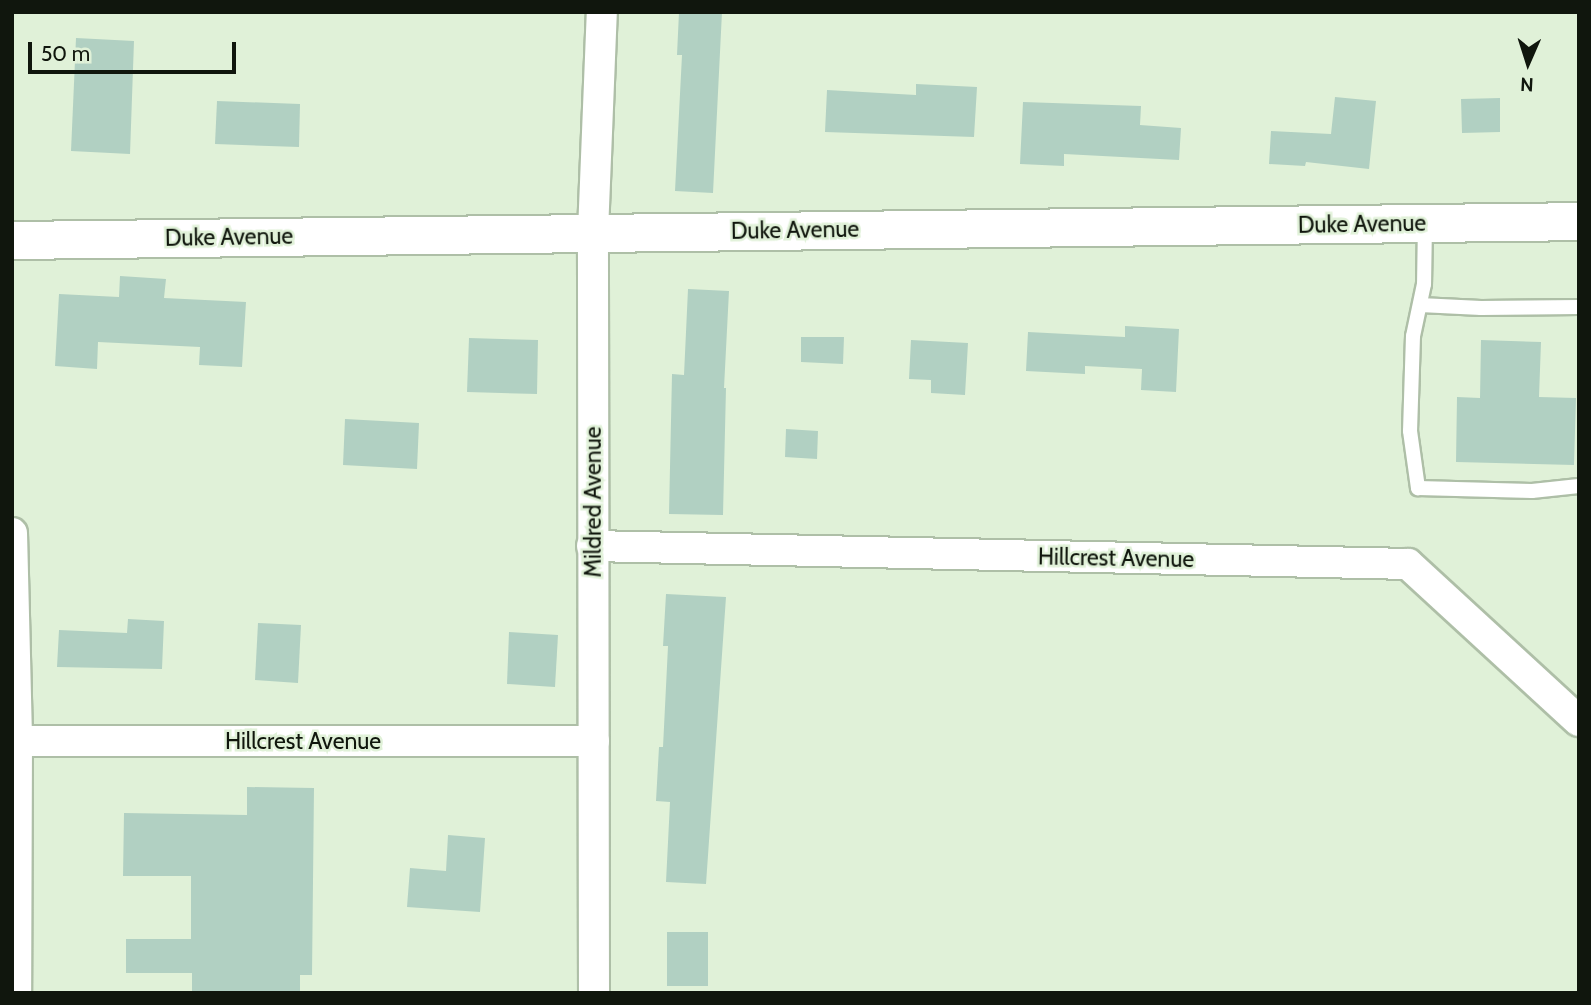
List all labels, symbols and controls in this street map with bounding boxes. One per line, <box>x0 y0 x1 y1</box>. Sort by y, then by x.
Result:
scale bar <box>32 28 240 72</box>
north arrow <box>1493 28 1563 98</box>
text: 50 m <box>41 41 90 66</box>
text: N <box>1520 73 1534 96</box>
street label: Duke Avenue <box>1298 209 1426 239</box>
street label: Duke Avenue <box>731 215 859 245</box>
street label: Duke Avenue <box>165 222 293 252</box>
street label: Mildred Avenue <box>579 426 607 578</box>
street label: Hillcrest Avenue <box>1038 543 1194 573</box>
street label: Hillcrest Avenue <box>225 727 381 755</box>

